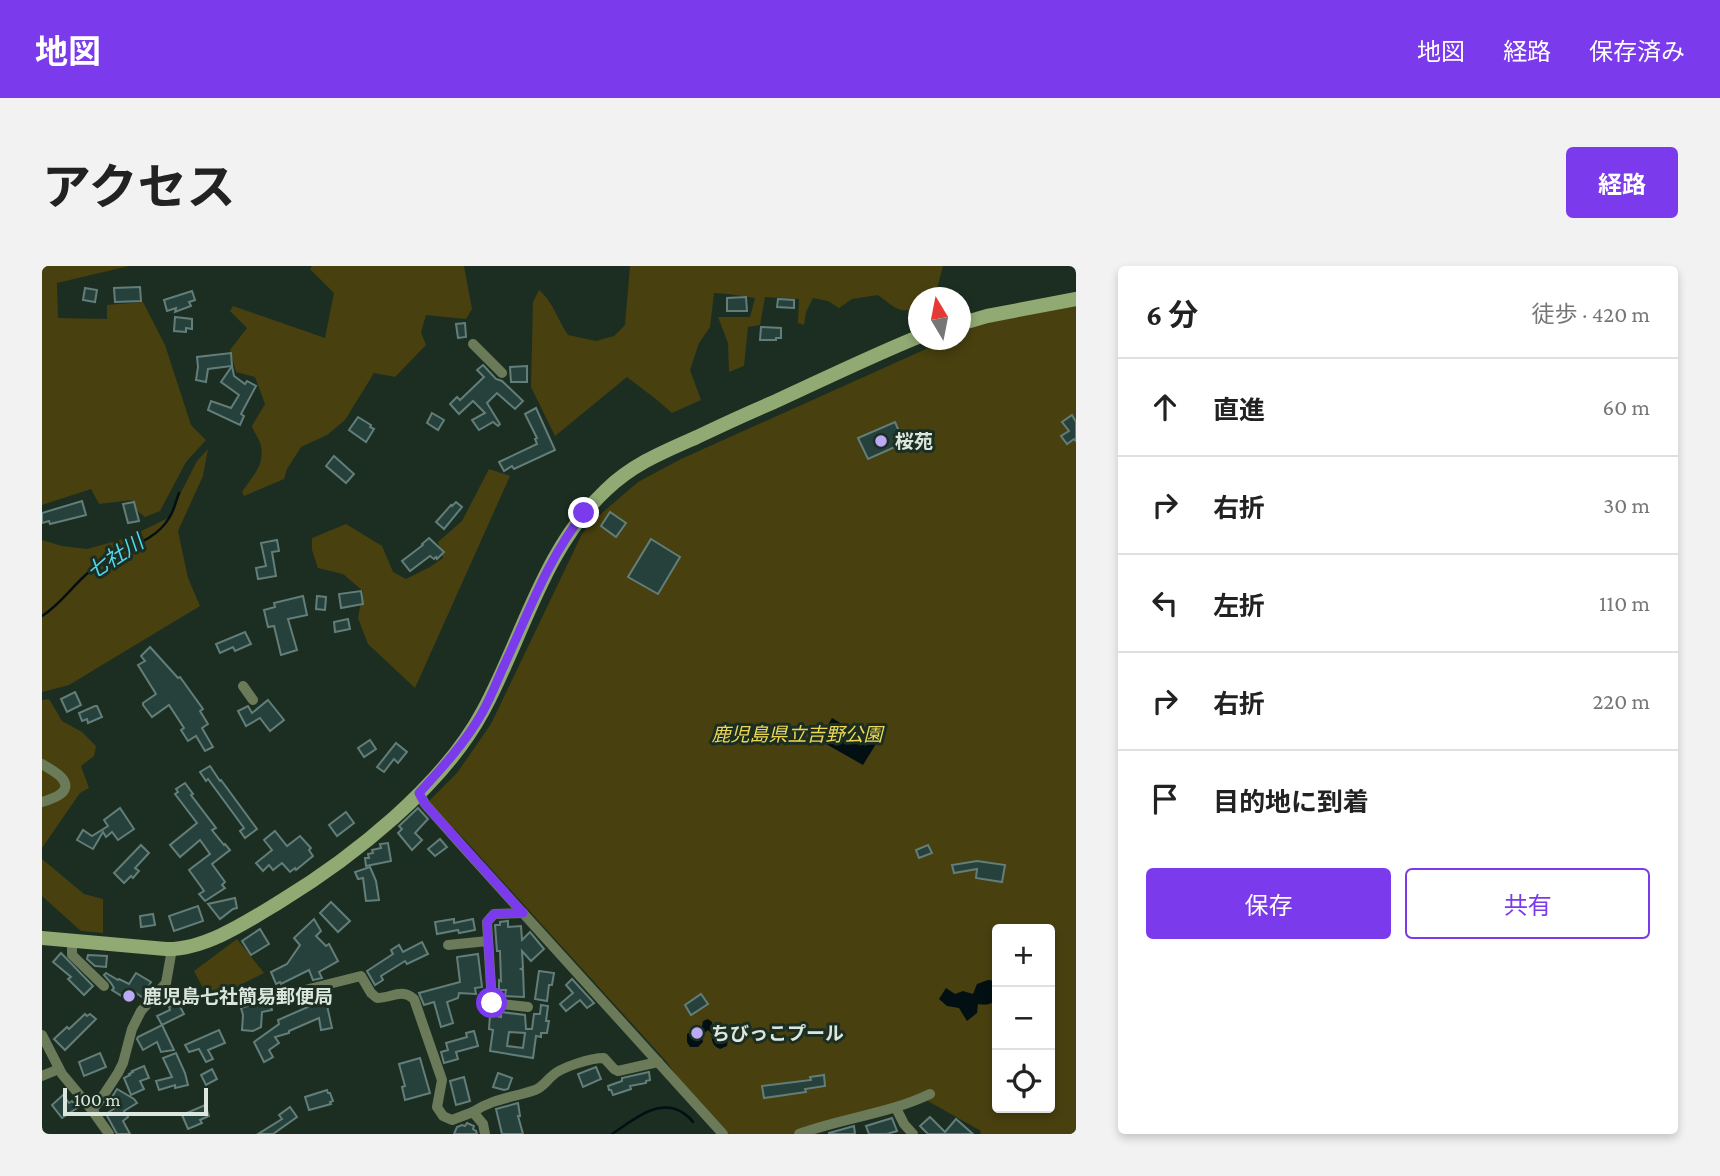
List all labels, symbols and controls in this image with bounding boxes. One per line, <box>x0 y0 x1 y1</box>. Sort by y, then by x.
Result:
text: 地図 <box>35 33 101 70</box>
text: 地図 <box>1417 38 1465 65</box>
text: 経路 <box>1503 38 1551 65</box>
text: 保存済み <box>1589 38 1685 65</box>
button: 経路 <box>1566 147 1678 218</box>
text: アクセス <box>42 160 236 215</box>
north arrow <box>908 287 971 350</box>
text: 6 分 <box>1146 298 1198 331</box>
text: 徒歩 · 420 m <box>1532 301 1650 327</box>
icon: ahead <box>1146 388 1184 426</box>
text: 60 m <box>1603 394 1650 420</box>
text: 直進 <box>1213 396 1265 425</box>
place label: 桜苑 <box>895 431 933 452</box>
marker: 桜苑 <box>873 433 889 449</box>
icon: right <box>1146 486 1184 524</box>
text: 30 m <box>1603 492 1650 518</box>
text: 右折 <box>1213 494 1265 523</box>
route end <box>568 497 599 528</box>
water label: 七社川 <box>82 529 150 584</box>
icon: left <box>1146 584 1184 622</box>
text: 110 m <box>1599 590 1650 616</box>
text: 左折 <box>1213 592 1265 621</box>
icon: right <box>1146 682 1184 720</box>
text: 220 m <box>1592 688 1650 714</box>
text: 右折 <box>1213 690 1265 719</box>
park label: 鹿児島県立吉野公園 <box>711 724 885 745</box>
icon: arrive <box>1146 780 1184 818</box>
text: 目的地に到着 <box>1213 788 1369 817</box>
button: 保存 <box>1146 868 1391 939</box>
button: 共有 <box>1405 868 1650 939</box>
map controls <box>992 924 1055 1113</box>
button: + <box>992 924 1055 987</box>
place label: 鹿児島七社簡易郵便局 <box>143 986 333 1007</box>
route start <box>476 987 507 1018</box>
button: − <box>992 987 1055 1050</box>
marker: 鹿児島七社簡易郵便局 <box>121 988 137 1004</box>
place label: ちびっこプール <box>711 1023 844 1044</box>
marker: ちびっこプール <box>689 1025 705 1041</box>
button: locate <box>992 1050 1055 1113</box>
scale bar <box>63 1085 208 1117</box>
text: 100 m <box>74 1089 121 1110</box>

